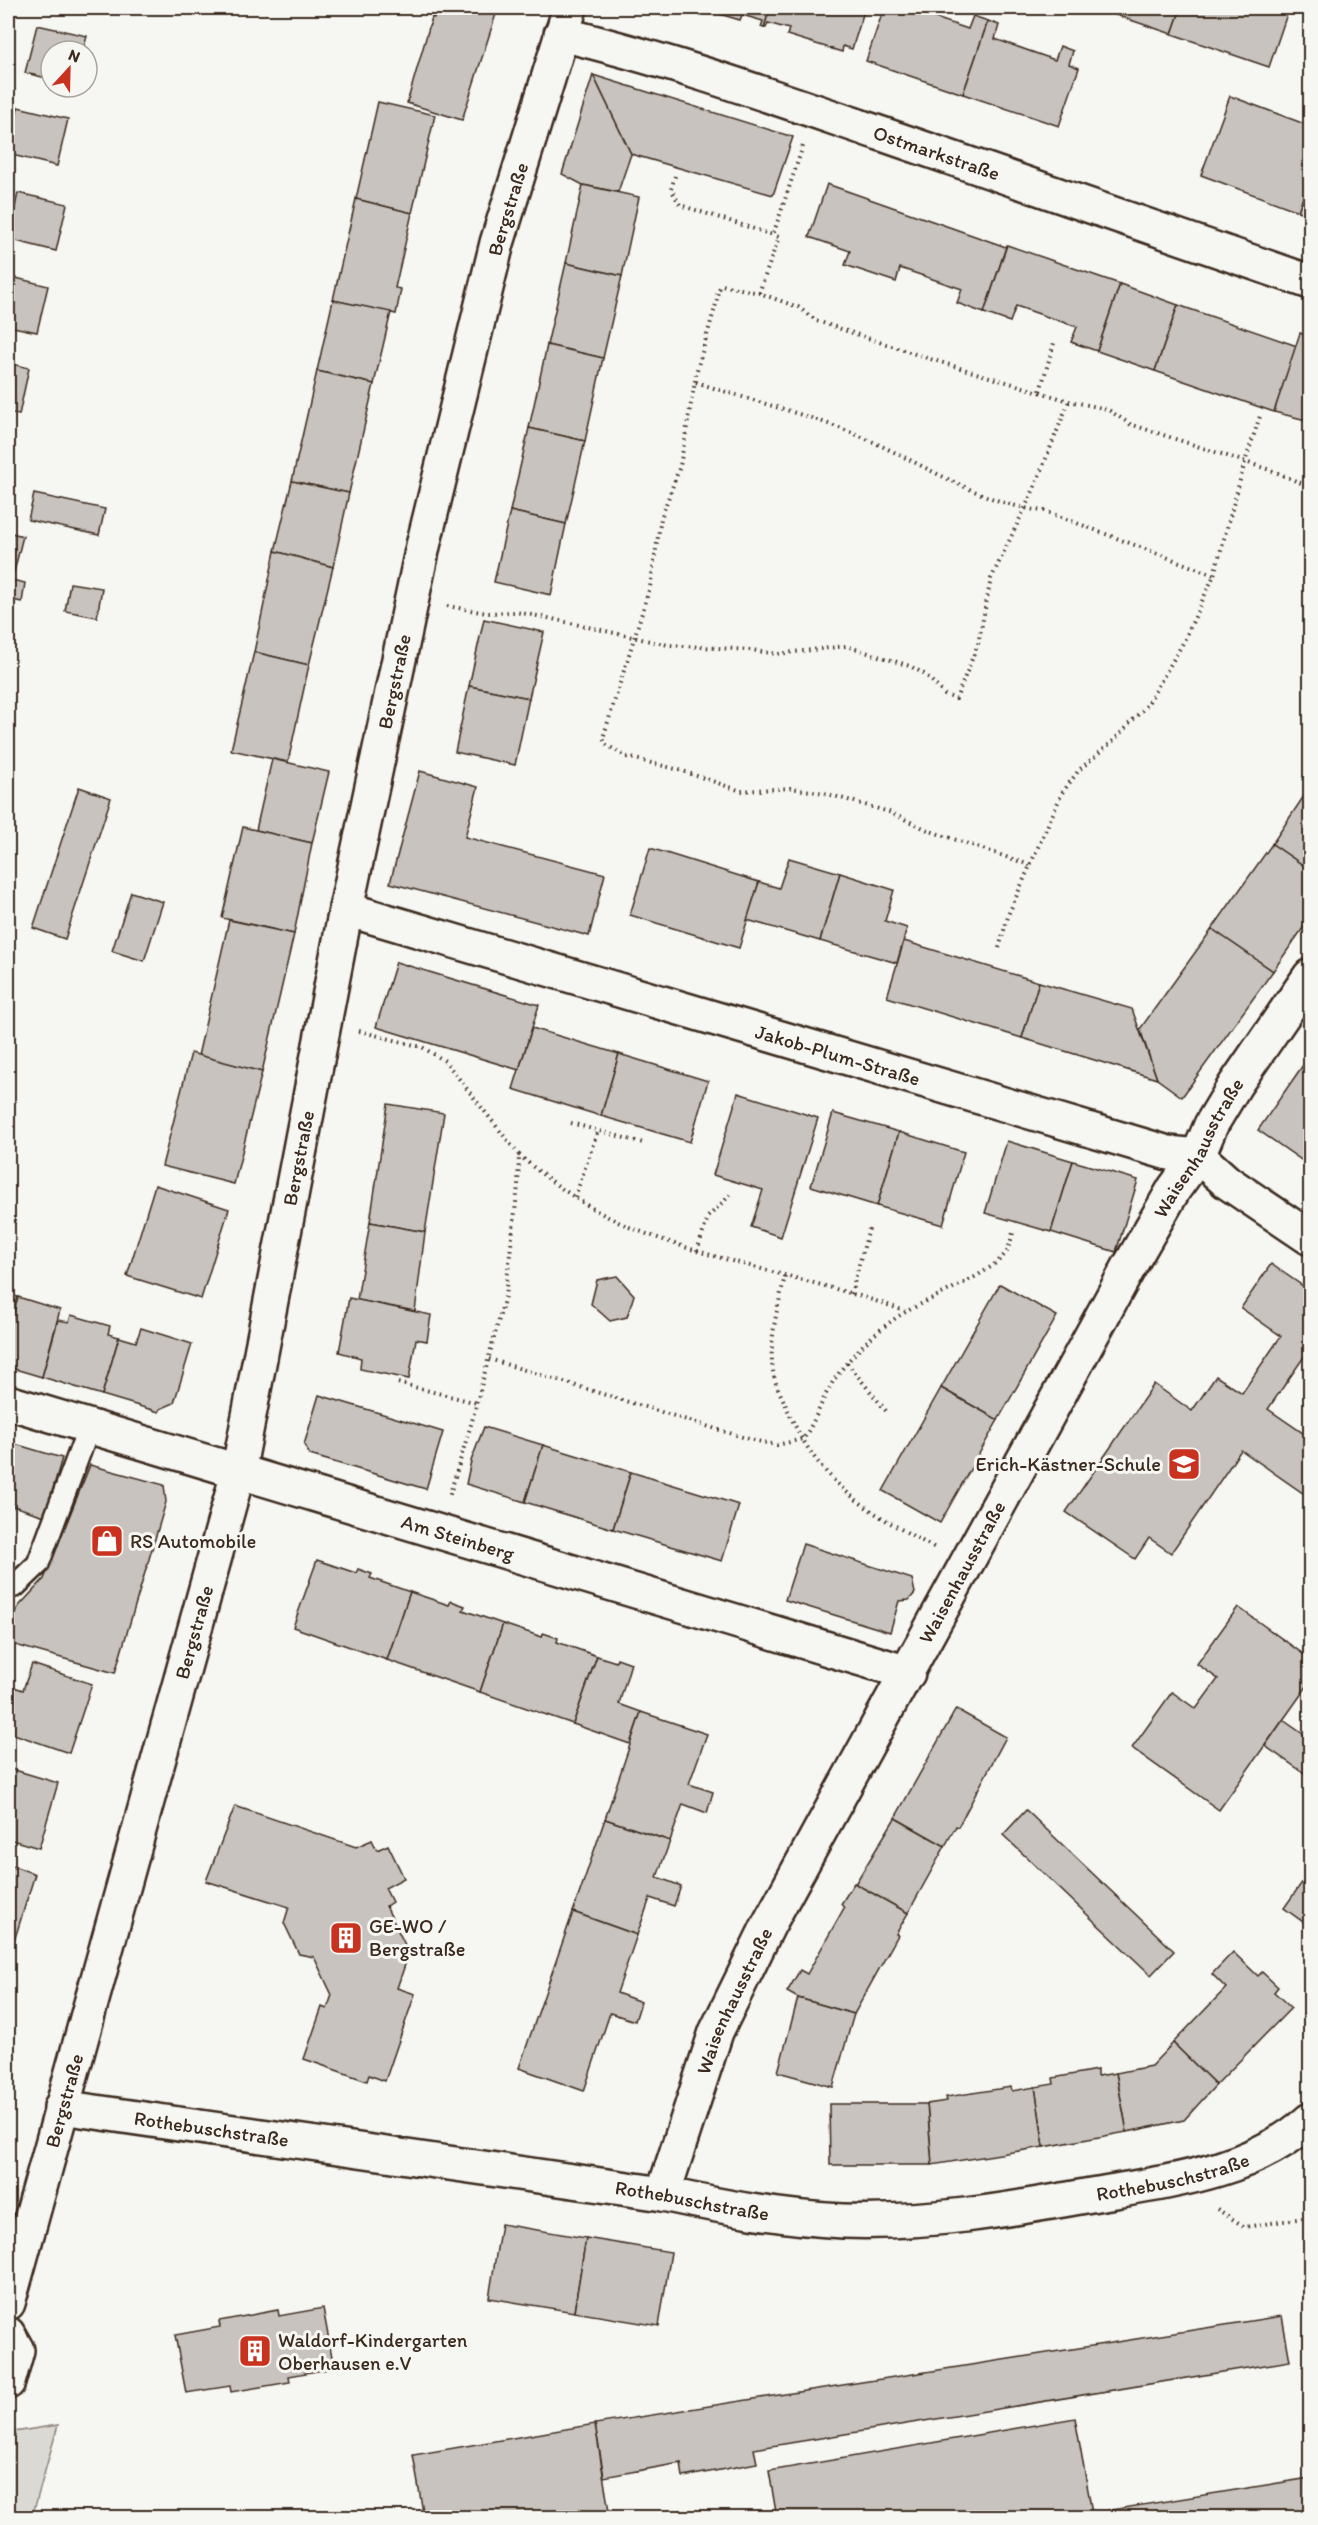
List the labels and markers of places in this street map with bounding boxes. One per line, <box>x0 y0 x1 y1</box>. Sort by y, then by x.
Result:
school or university icon: Erich-Kästner-Schule <box>1166 1446 1202 1482</box>
place label: Erich-Kästner-Schule <box>976 1452 1161 1476</box>
shop icon: RS Automobile <box>89 1523 125 1559</box>
place label: RS Automobile <box>130 1529 256 1553</box>
place label: GE-WO / Bergstraße <box>369 1914 465 1961</box>
building icon: GE-WO / Bergstraße <box>328 1920 364 1956</box>
place label: Waldorf-Kindergarten Oberhausen e.V <box>278 2328 468 2375</box>
building icon: Waldorf-Kindergarten Oberhausen e.V <box>237 2333 273 2369</box>

